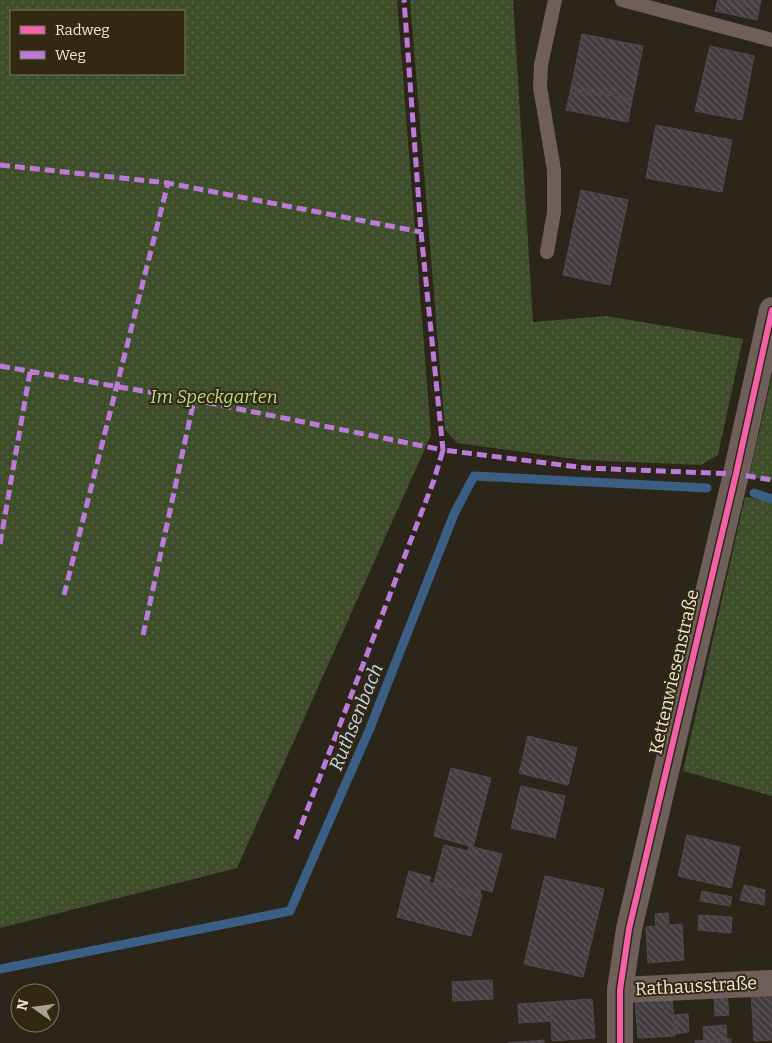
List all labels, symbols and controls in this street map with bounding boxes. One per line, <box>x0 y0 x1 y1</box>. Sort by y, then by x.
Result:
legend <box>10 10 185 75</box>
text: Radweg <box>55 21 110 39</box>
text: Weg <box>55 46 86 64</box>
park label: Im Speckgarten <box>150 386 278 408</box>
street label: Kettenwiesenstraße <box>644 587 704 757</box>
water label: Ruthsenbach <box>324 660 388 774</box>
street label: Rathausstraße <box>634 972 758 1000</box>
north arrow <box>10 983 60 1033</box>
text: N <box>13 997 32 1012</box>

